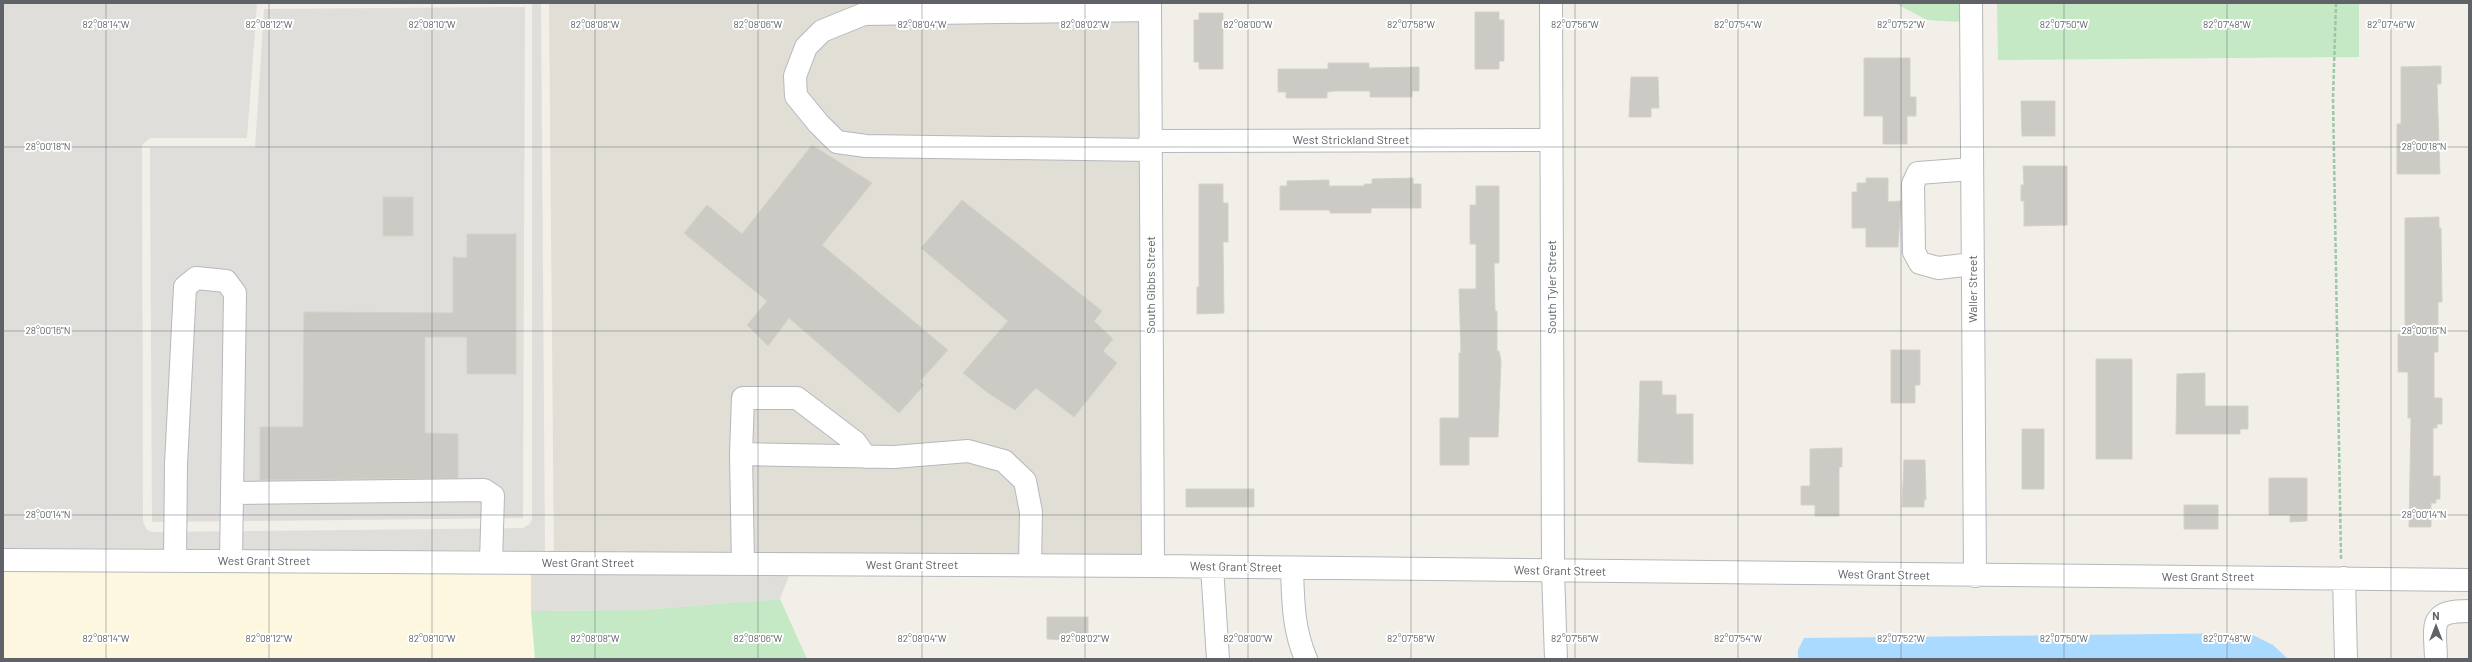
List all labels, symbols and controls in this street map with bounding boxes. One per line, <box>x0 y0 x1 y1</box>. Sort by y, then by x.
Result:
text: 82°08'14"W <box>83 18 130 30</box>
text: 82°08'12"W <box>246 18 293 30</box>
text: 82°08'10"W <box>408 18 456 30</box>
text: 82°08'08"W <box>571 18 620 30</box>
text: 82°08'06"W <box>734 18 783 30</box>
text: 82°08'04"W <box>898 18 947 30</box>
text: 82°08'02"W <box>1061 18 1110 30</box>
text: 82°08'00"W <box>1223 18 1273 30</box>
text: 82°07'58"W <box>1387 18 1435 30</box>
text: 82°07'56"W <box>1551 18 1599 30</box>
text: 82°07'54"W <box>1714 18 1762 30</box>
text: 82°07'52"W <box>1877 18 1925 30</box>
text: 82°07'50"W <box>2040 18 2088 30</box>
text: 82°07'48"W <box>2203 18 2251 30</box>
text: 82°07'46"W <box>2367 18 2415 30</box>
street label: West Strickland Street <box>1293 132 1409 146</box>
text: 28°00'18"N <box>25 140 71 152</box>
text: 28°00'18"N <box>2401 140 2447 152</box>
street label: South Gibbs Street <box>1143 236 1157 334</box>
street label: South Tyler Street <box>1544 240 1558 334</box>
street label: Waller Street <box>1965 255 1979 323</box>
text: 28°00'16"N <box>25 324 71 336</box>
text: 28°00'16"N <box>2401 324 2447 336</box>
text: 28°00'14"N <box>25 508 71 520</box>
text: 28°00'14"N <box>2401 508 2447 520</box>
street label: West Grant Street <box>218 553 310 567</box>
street label: West Grant Street <box>542 555 634 569</box>
street label: West Grant Street <box>866 557 958 571</box>
street label: West Grant Street <box>1190 558 1282 574</box>
street label: West Grant Street <box>1514 562 1606 578</box>
street label: West Grant Street <box>1838 566 1930 582</box>
street label: West Grant Street <box>2162 569 2254 583</box>
north arrow <box>2416 606 2456 646</box>
text: N <box>2432 609 2440 622</box>
text: 82°08'14"W <box>83 632 130 644</box>
text: 82°08'12"W <box>246 632 293 644</box>
text: 82°08'10"W <box>408 632 456 644</box>
text: 82°08'08"W <box>571 632 620 644</box>
text: 82°08'06"W <box>734 632 783 644</box>
text: 82°08'04"W <box>898 632 947 644</box>
text: 82°08'02"W <box>1061 632 1110 644</box>
text: 82°08'00"W <box>1223 632 1273 644</box>
text: 82°07'58"W <box>1387 632 1435 644</box>
text: 82°07'56"W <box>1551 632 1599 644</box>
text: 82°07'54"W <box>1714 632 1762 644</box>
text: 82°07'52"W <box>1877 632 1925 644</box>
text: 82°07'50"W <box>2040 632 2088 644</box>
text: 82°07'48"W <box>2203 632 2251 644</box>

